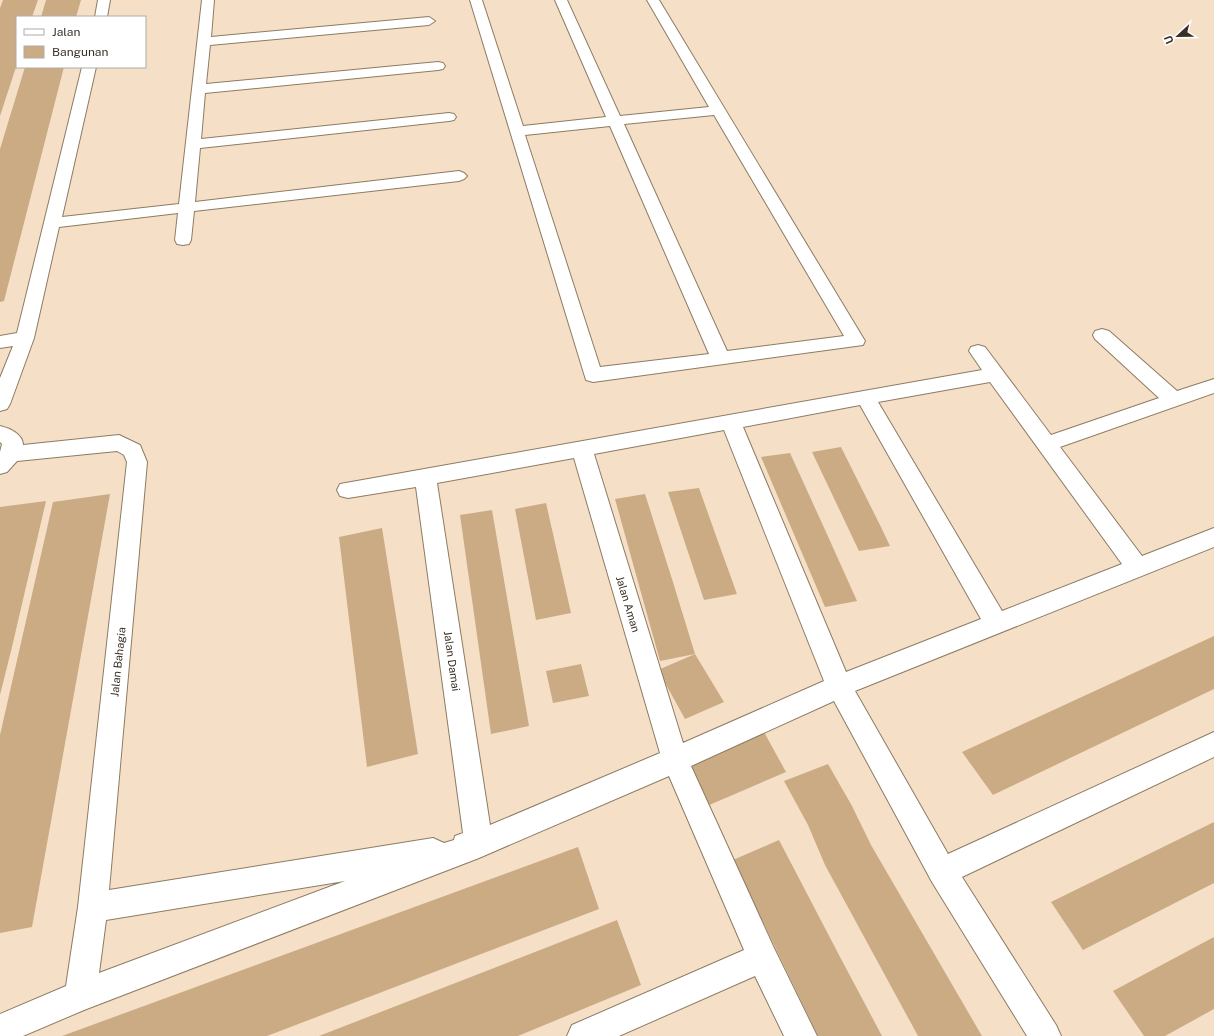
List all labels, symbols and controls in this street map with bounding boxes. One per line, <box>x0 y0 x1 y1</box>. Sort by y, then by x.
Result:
legend <box>16 16 146 68</box>
north arrow <box>1158 16 1198 56</box>
text: Jalan <box>52 25 81 39</box>
text: U <box>1162 34 1176 46</box>
text: Bangunan <box>52 45 108 59</box>
street label: Jalan Aman <box>614 574 642 634</box>
street label: Jalan Bahagia <box>108 626 128 698</box>
street label: Jalan Damai <box>442 630 462 692</box>

